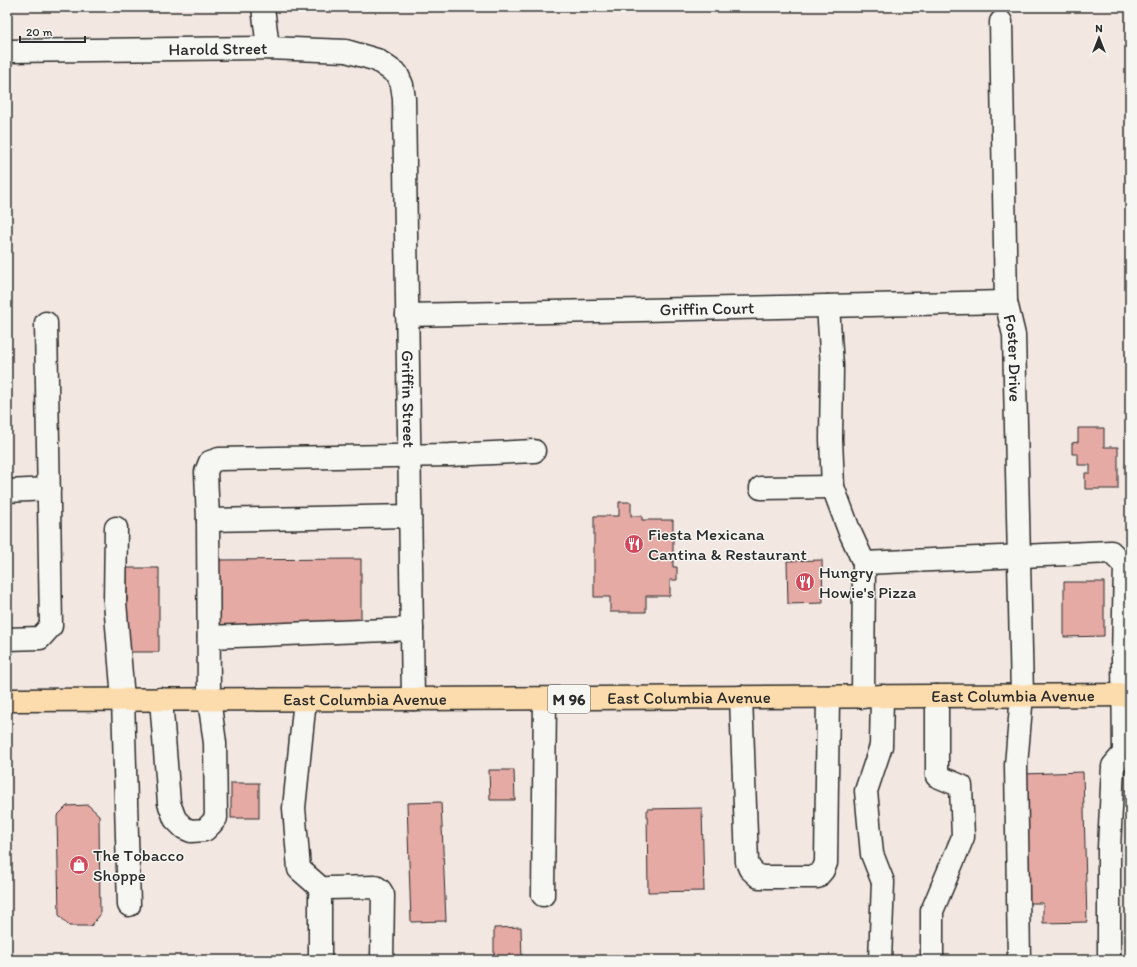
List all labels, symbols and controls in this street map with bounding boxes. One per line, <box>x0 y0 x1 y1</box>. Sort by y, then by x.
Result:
scale bar <box>20 18 85 44</box>
north arrow <box>1079 18 1119 58</box>
text: N <box>1095 22 1103 35</box>
text: 20 m <box>26 25 53 39</box>
street label: Harold Street <box>168 38 268 59</box>
street label: Griffin Court <box>659 297 754 320</box>
street label: Foster Drive <box>999 312 1025 402</box>
street label: Griffin Street <box>398 350 419 449</box>
place label: Fiesta Mexicana Cantina & Restaurant <box>648 524 807 564</box>
restaurant icon: Fiesta Mexicana Cantina & Restaurant <box>623 533 645 555</box>
place label: Hungry Howie's Pizza <box>819 562 916 602</box>
restaurant icon: Hungry Howie's Pizza <box>794 571 816 593</box>
road number: M 96 <box>548 685 590 713</box>
street label: East Columbia Avenue <box>931 685 1095 706</box>
street label: East Columbia Avenue <box>607 687 771 708</box>
street label: East Columbia Avenue <box>283 689 447 709</box>
place label: The Tobacco Shoppe <box>93 845 184 885</box>
shop icon: The Tobacco Shoppe <box>68 854 90 876</box>

